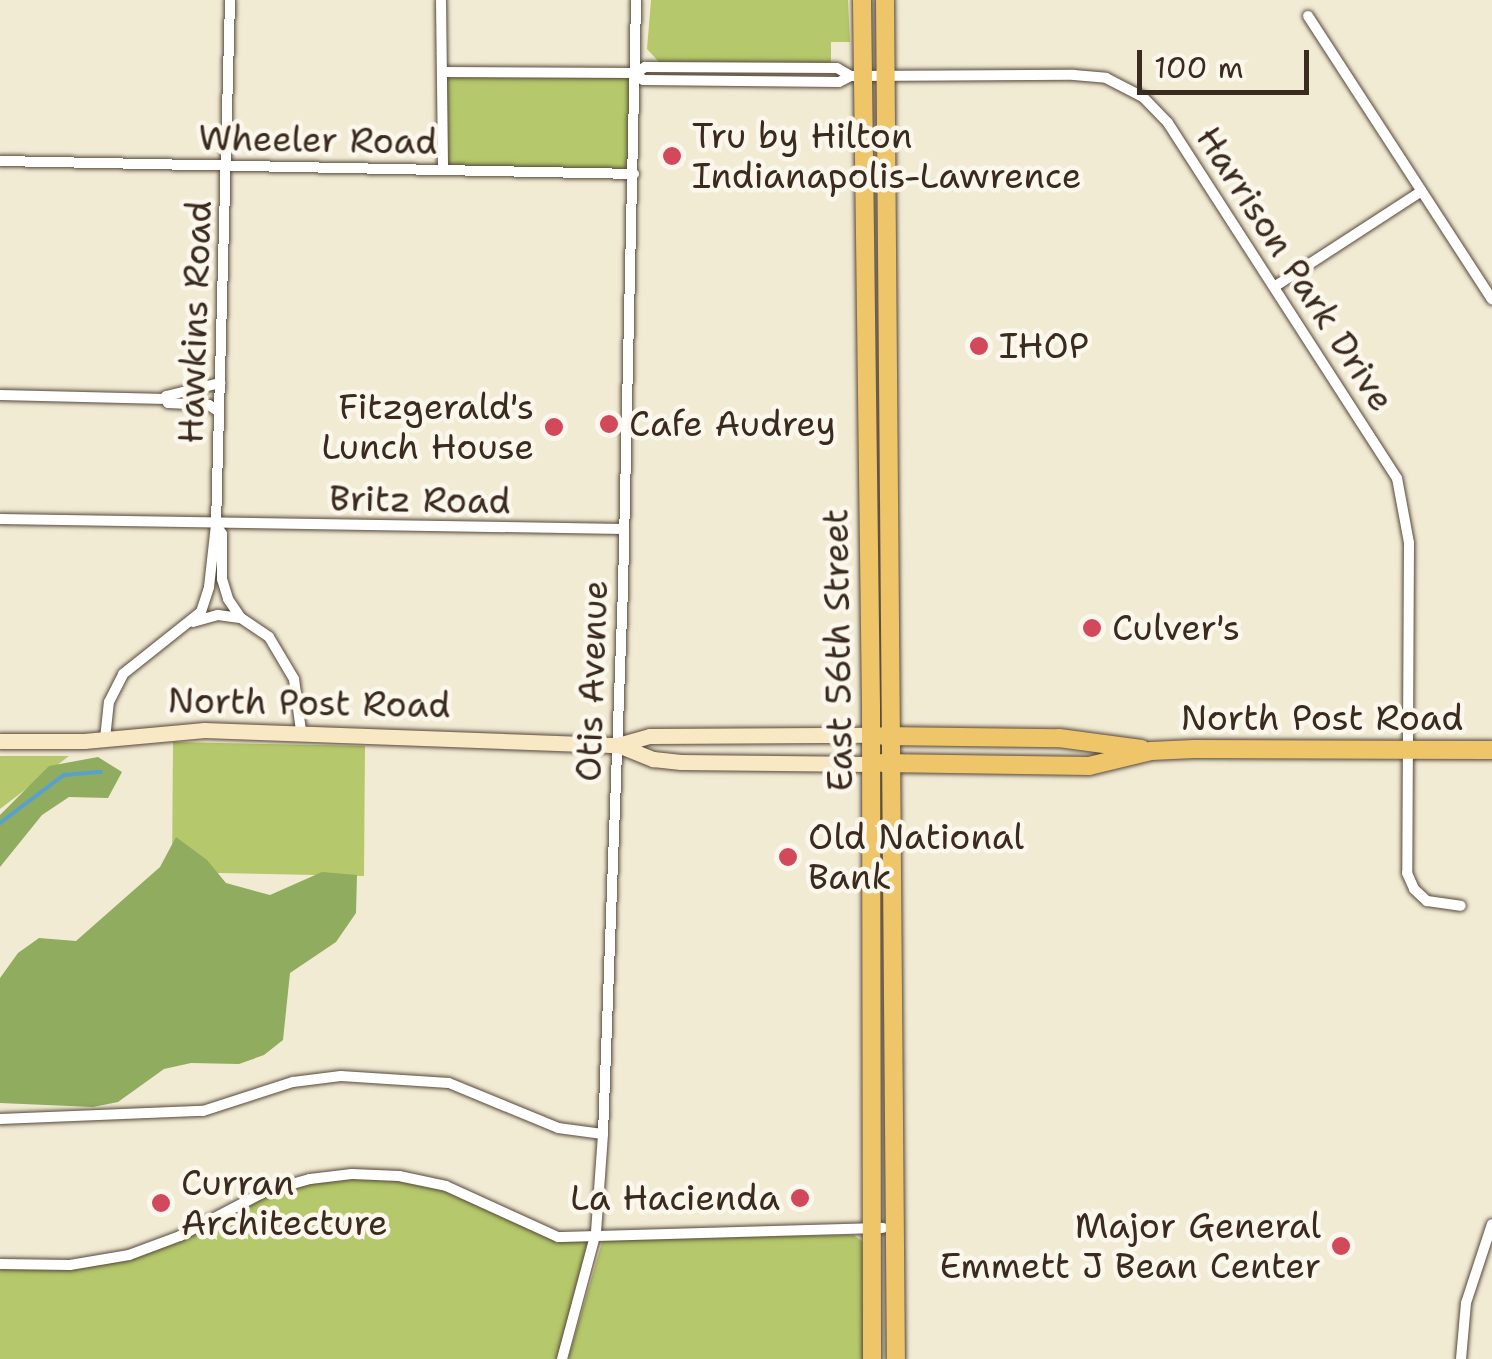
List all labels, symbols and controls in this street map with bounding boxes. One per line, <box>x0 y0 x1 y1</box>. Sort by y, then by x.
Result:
scale bar <box>1142 30 1314 92</box>
text: 100 m <box>1154 47 1244 88</box>
place label: Tru by Hilton Indianapolis-Lawrence <box>692 115 1082 197</box>
street label: Wheeler Road <box>198 117 438 163</box>
street label: Harrison Park Drive <box>1187 119 1403 419</box>
marker: Tru by Hilton Indianapolis-Lawrence <box>661 145 683 167</box>
street label: Hawkins Road <box>170 200 220 444</box>
place label: IHOP <box>999 325 1089 367</box>
marker: IHOP <box>968 335 990 357</box>
place label: Fitzgerald's Lunch House <box>321 386 534 468</box>
place label: Cafe Audrey <box>629 403 836 445</box>
marker: Cafe Audrey <box>598 413 620 435</box>
marker: Fitzgerald's Lunch House <box>543 416 565 438</box>
street label: Britz Road <box>329 477 511 523</box>
street label: East 56th Street <box>815 508 861 792</box>
street label: Otis Avenue <box>567 579 617 783</box>
place label: Culver's <box>1112 607 1240 649</box>
marker: Culver's <box>1081 617 1103 639</box>
street label: North Post Road <box>167 680 451 726</box>
street label: North Post Road <box>1181 697 1463 739</box>
place label: Old National Bank <box>808 816 1024 898</box>
marker: Old National Bank <box>777 846 799 868</box>
place label: Curran Architecture <box>181 1162 388 1244</box>
place label: La Hacienda <box>570 1177 780 1219</box>
marker: La Hacienda <box>789 1187 811 1209</box>
marker: Curran Architecture <box>150 1192 172 1214</box>
place label: Major General Emmett J Bean Center <box>940 1205 1321 1287</box>
marker: Major General Emmett J Bean Center <box>1330 1235 1352 1257</box>

